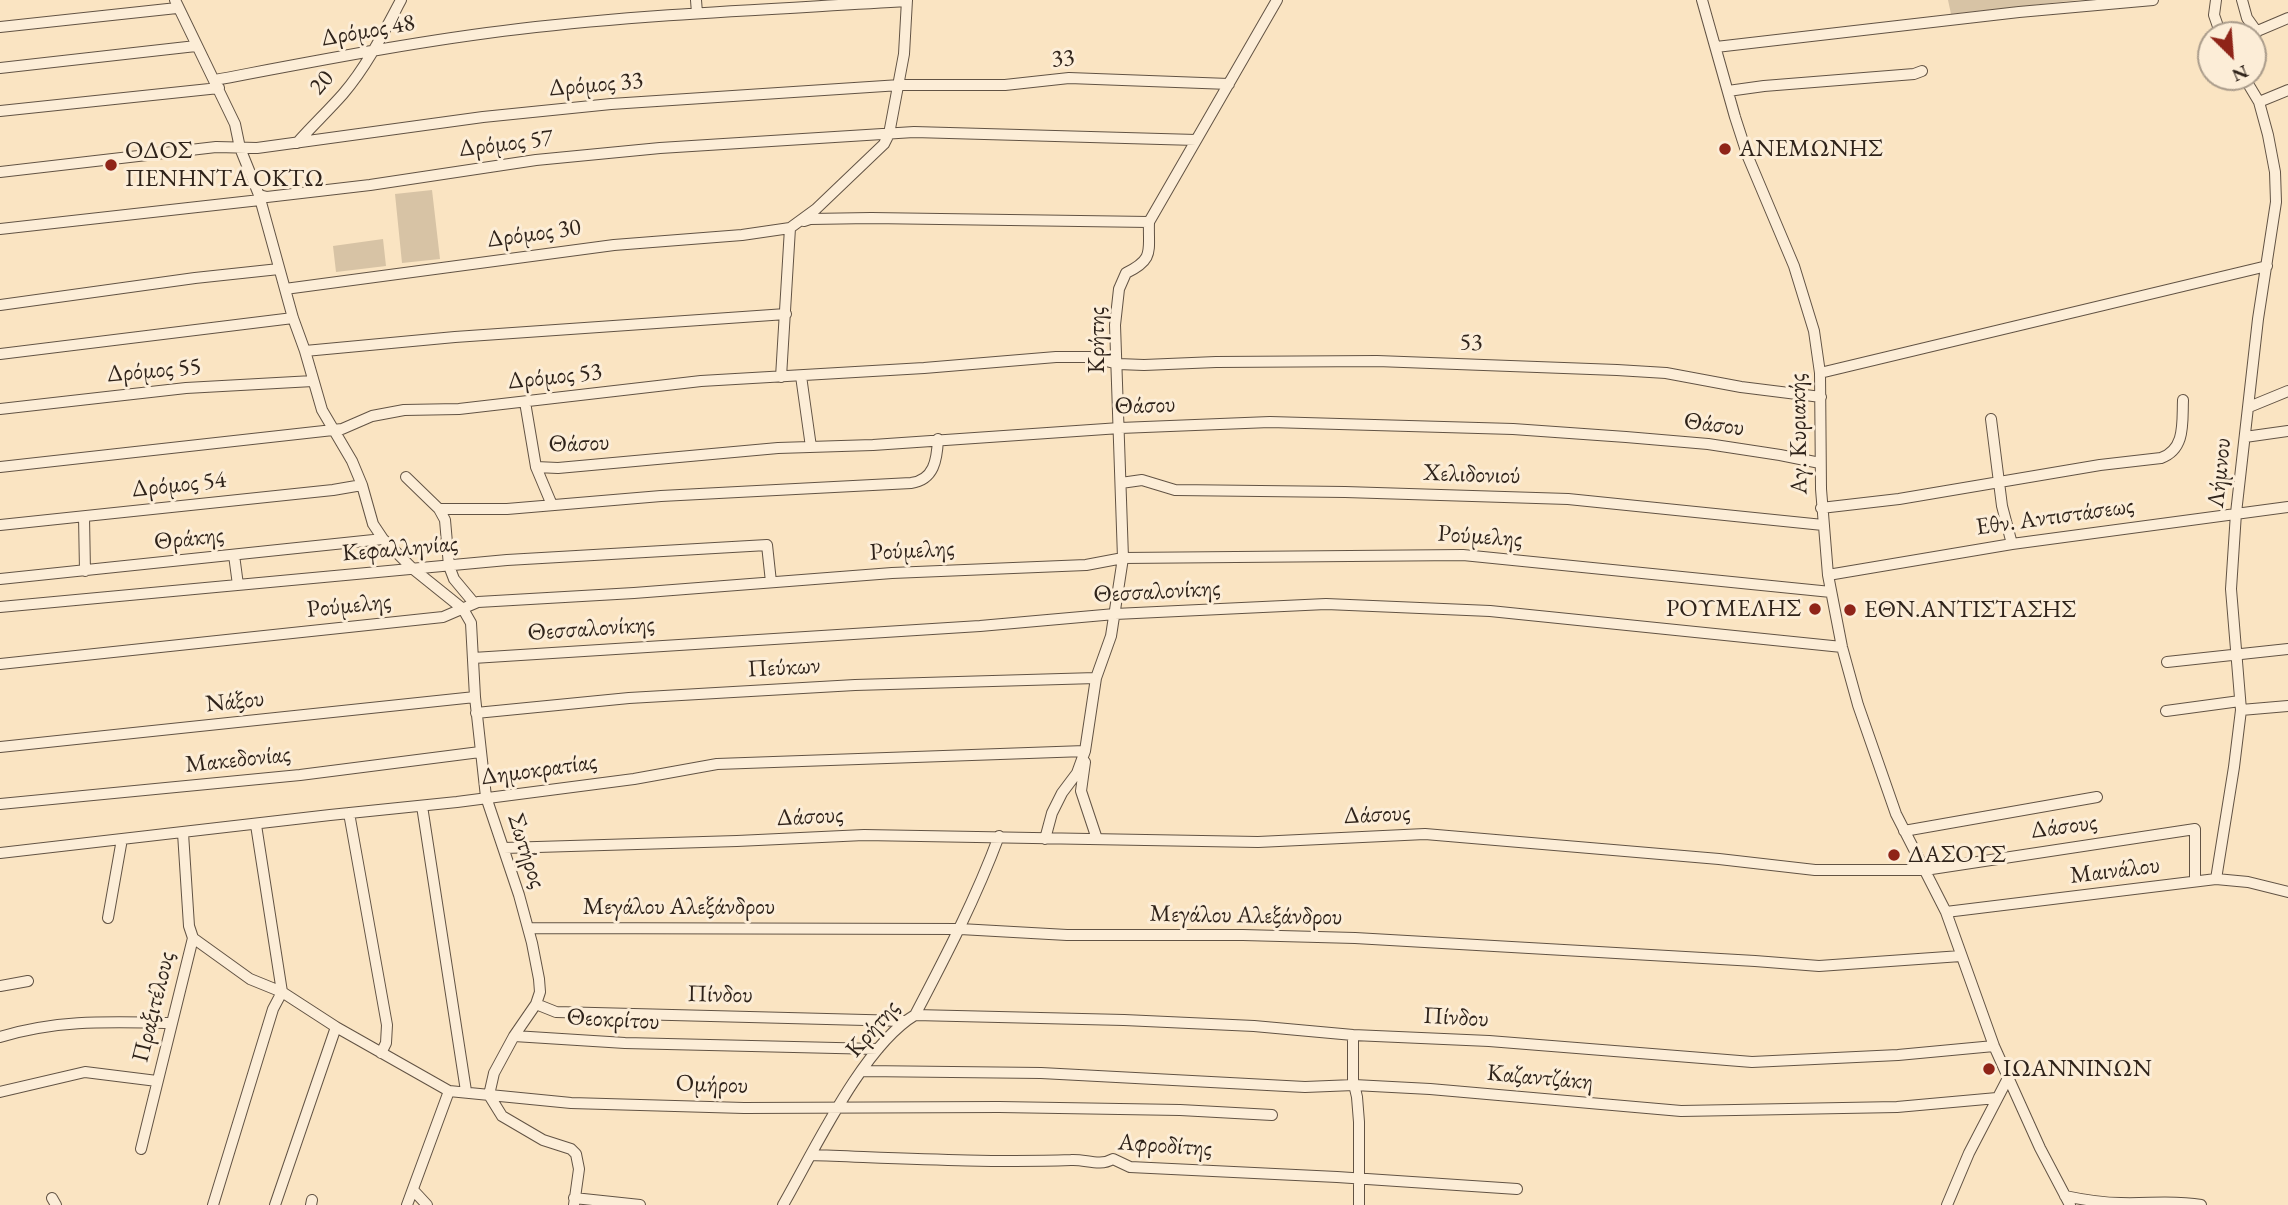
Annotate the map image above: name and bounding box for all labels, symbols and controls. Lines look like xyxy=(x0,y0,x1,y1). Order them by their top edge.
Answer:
street label: Δρόμος 48 xyxy=(319,9,417,53)
north arrow xyxy=(2197,21,2267,91)
street label: 33 xyxy=(1051,44,1075,74)
text: N xyxy=(2228,59,2252,88)
street label: 20 xyxy=(304,65,340,101)
street label: Δρόμος 33 xyxy=(548,67,644,103)
street label: Δρόμος 57 xyxy=(457,124,555,164)
place label: ΑΝΕΜΩΝΗΣ xyxy=(1739,135,1883,163)
place label: ΟΔΟΣ ΠΕΝΗΝΤΑ ΟΚΤΩ xyxy=(125,137,324,193)
marker: ΑΝΕΜΩΝΗΣ xyxy=(1717,141,1733,157)
marker: ΟΔΟΣ ΠΕΝΗΝΤΑ ΟΚΤΩ xyxy=(103,157,119,173)
street label: Δρόμος 30 xyxy=(485,213,583,255)
street label: Κρήτης xyxy=(1083,307,1111,373)
street label: 53 xyxy=(1459,328,1483,358)
street label: Δρόμος 55 xyxy=(106,353,202,389)
street label: Δρόμος 53 xyxy=(506,358,604,396)
street label: Αγ. Κυριακής xyxy=(1784,373,1814,495)
street label: Θάσου xyxy=(1114,391,1176,421)
street label: Θάσου xyxy=(1682,407,1746,443)
street label: Θάσου xyxy=(548,429,610,459)
street label: Λήμνου xyxy=(2202,437,2238,509)
street label: Χελιδονιού xyxy=(1423,459,1521,491)
street label: Δρόμος 54 xyxy=(130,466,228,504)
street label: Εθν. Αντιστάσεως xyxy=(1974,492,2136,542)
street label: Ρούμελης xyxy=(1437,520,1523,554)
street label: Θράκης xyxy=(153,521,225,557)
street label: Κεφαλληνίας xyxy=(341,530,459,568)
street label: Ρούμελης xyxy=(869,534,955,568)
street label: Θεσσαλονίκης xyxy=(1093,574,1221,610)
street label: Ρούμελης xyxy=(305,587,393,625)
place label: ΡΟΥΜΕΛΗΣ xyxy=(1666,595,1801,623)
place label: ΕΘΝ.ΑΝΤΙΣΤΑΣΗΣ xyxy=(1864,596,2076,624)
marker: ΡΟΥΜΕΛΗΣ xyxy=(1807,601,1823,617)
marker: ΕΘΝ.ΑΝΤΙΣΤΑΣΗΣ xyxy=(1842,602,1858,618)
street label: Θεσσαλονίκης xyxy=(527,610,655,648)
street label: Πεύκων xyxy=(747,652,821,684)
street label: Νάξου xyxy=(204,685,266,719)
street label: Μακεδονίας xyxy=(184,740,292,780)
street label: Δημοκρατίας xyxy=(479,748,599,792)
street label: Δάσους xyxy=(1343,799,1411,831)
street label: Δάσους xyxy=(776,801,844,833)
street label: Δάσους xyxy=(2029,808,2099,846)
street label: Σωτήρος xyxy=(500,810,552,892)
place label: ΔΑΣΟΥΣ xyxy=(1908,841,2006,869)
marker: ΔΑΣΟΥΣ xyxy=(1886,847,1902,863)
street label: Μαινάλου xyxy=(2069,851,2161,891)
street label: Μεγάλου Αλεξάνδρου xyxy=(583,893,775,921)
street label: Μεγάλου Αλεξάνδρου xyxy=(1149,900,1343,932)
street label: Πραξιτέλους xyxy=(126,949,182,1065)
street label: Πίνδου xyxy=(687,980,753,1010)
street label: Κρήτης xyxy=(840,994,906,1064)
street label: Πίνδου xyxy=(1423,1002,1489,1034)
street label: Θεοκρίτου xyxy=(566,1003,660,1037)
place label: ΙΩΑΝΝΙΝΩΝ xyxy=(2003,1055,2152,1083)
street label: Καζαντζάκη xyxy=(1486,1059,1594,1097)
marker: ΙΩΑΝΝΙΝΩΝ xyxy=(1981,1061,1997,1077)
street label: Ομήρου xyxy=(675,1069,749,1101)
street label: Αφροδίτης xyxy=(1117,1128,1213,1164)

